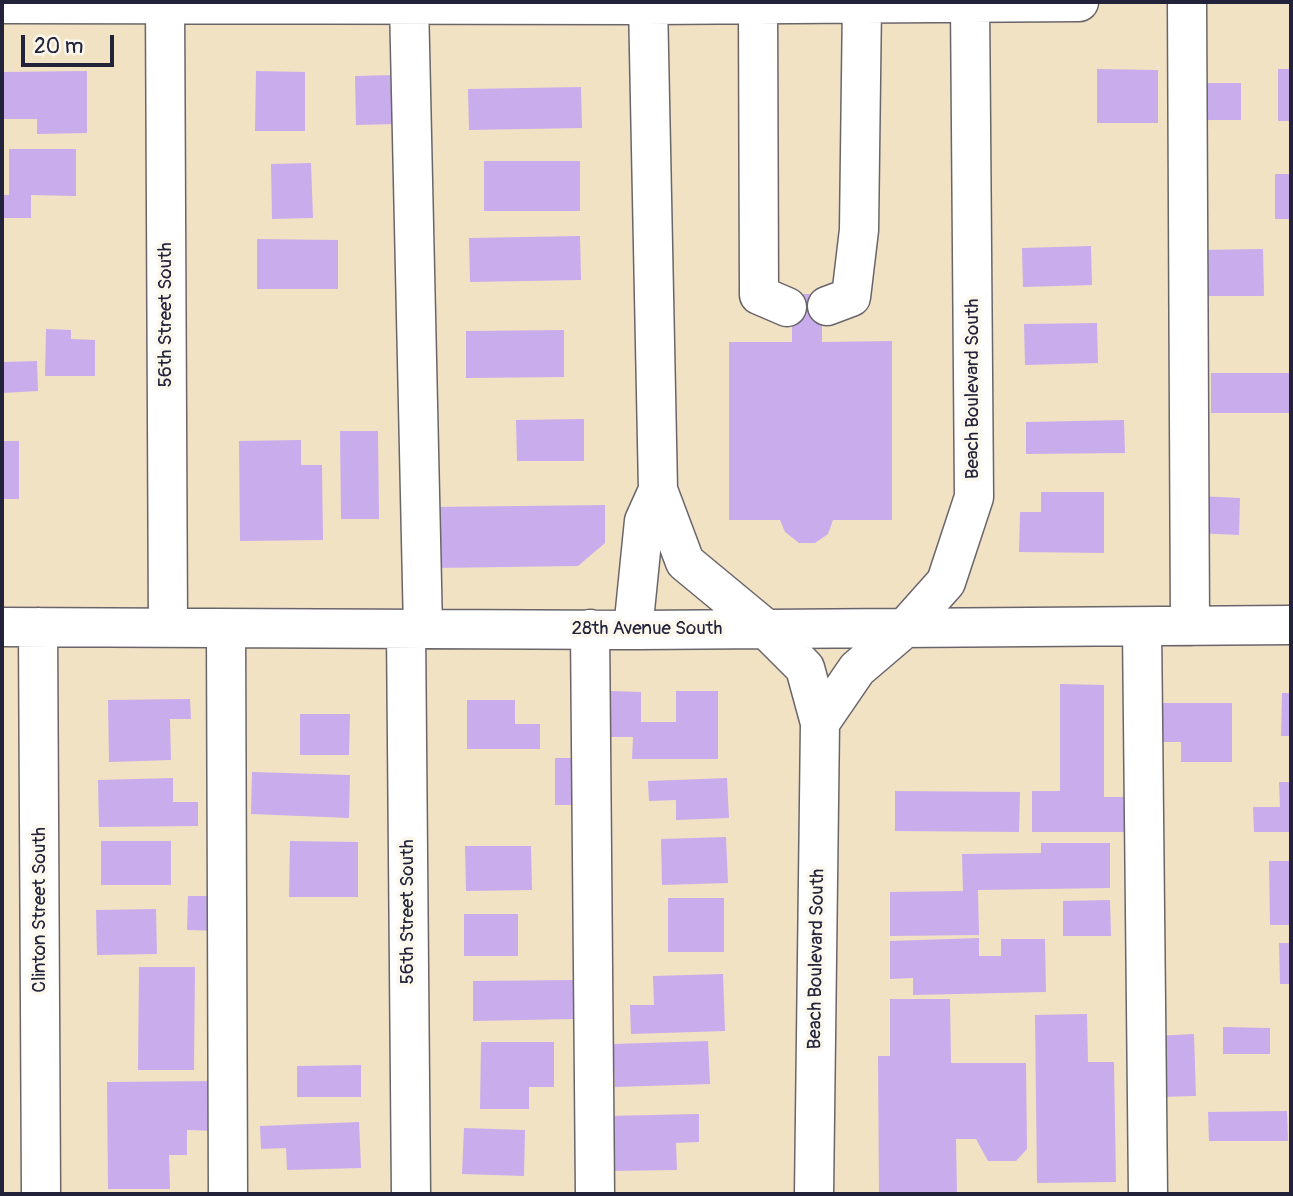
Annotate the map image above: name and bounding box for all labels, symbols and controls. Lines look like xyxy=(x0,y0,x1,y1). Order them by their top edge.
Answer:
scale bar xyxy=(24,21,117,65)
text: 20 m xyxy=(34,33,83,60)
street label: 56th Street South xyxy=(155,242,177,388)
street label: Beach Boulevard South xyxy=(962,299,984,479)
street label: 28th Avenue South xyxy=(572,618,722,640)
street label: Clinton Street South xyxy=(29,827,51,993)
street label: 56th Street South xyxy=(397,839,419,985)
street label: Beach Boulevard South xyxy=(804,868,830,1050)

